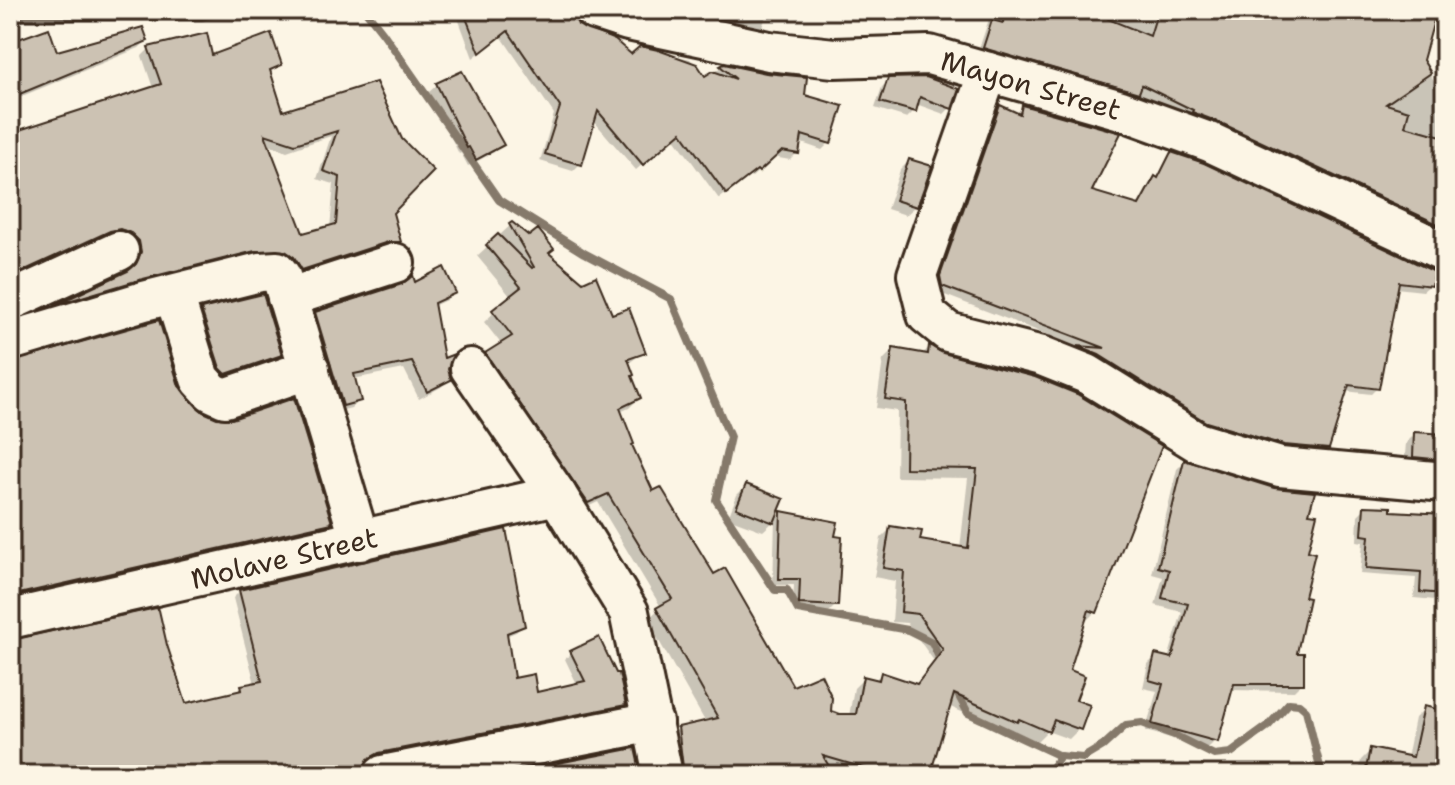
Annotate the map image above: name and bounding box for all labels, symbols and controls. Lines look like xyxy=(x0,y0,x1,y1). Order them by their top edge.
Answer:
street label: Mayon Street xyxy=(937,41,1125,129)
street label: Molave Street xyxy=(187,518,381,598)

